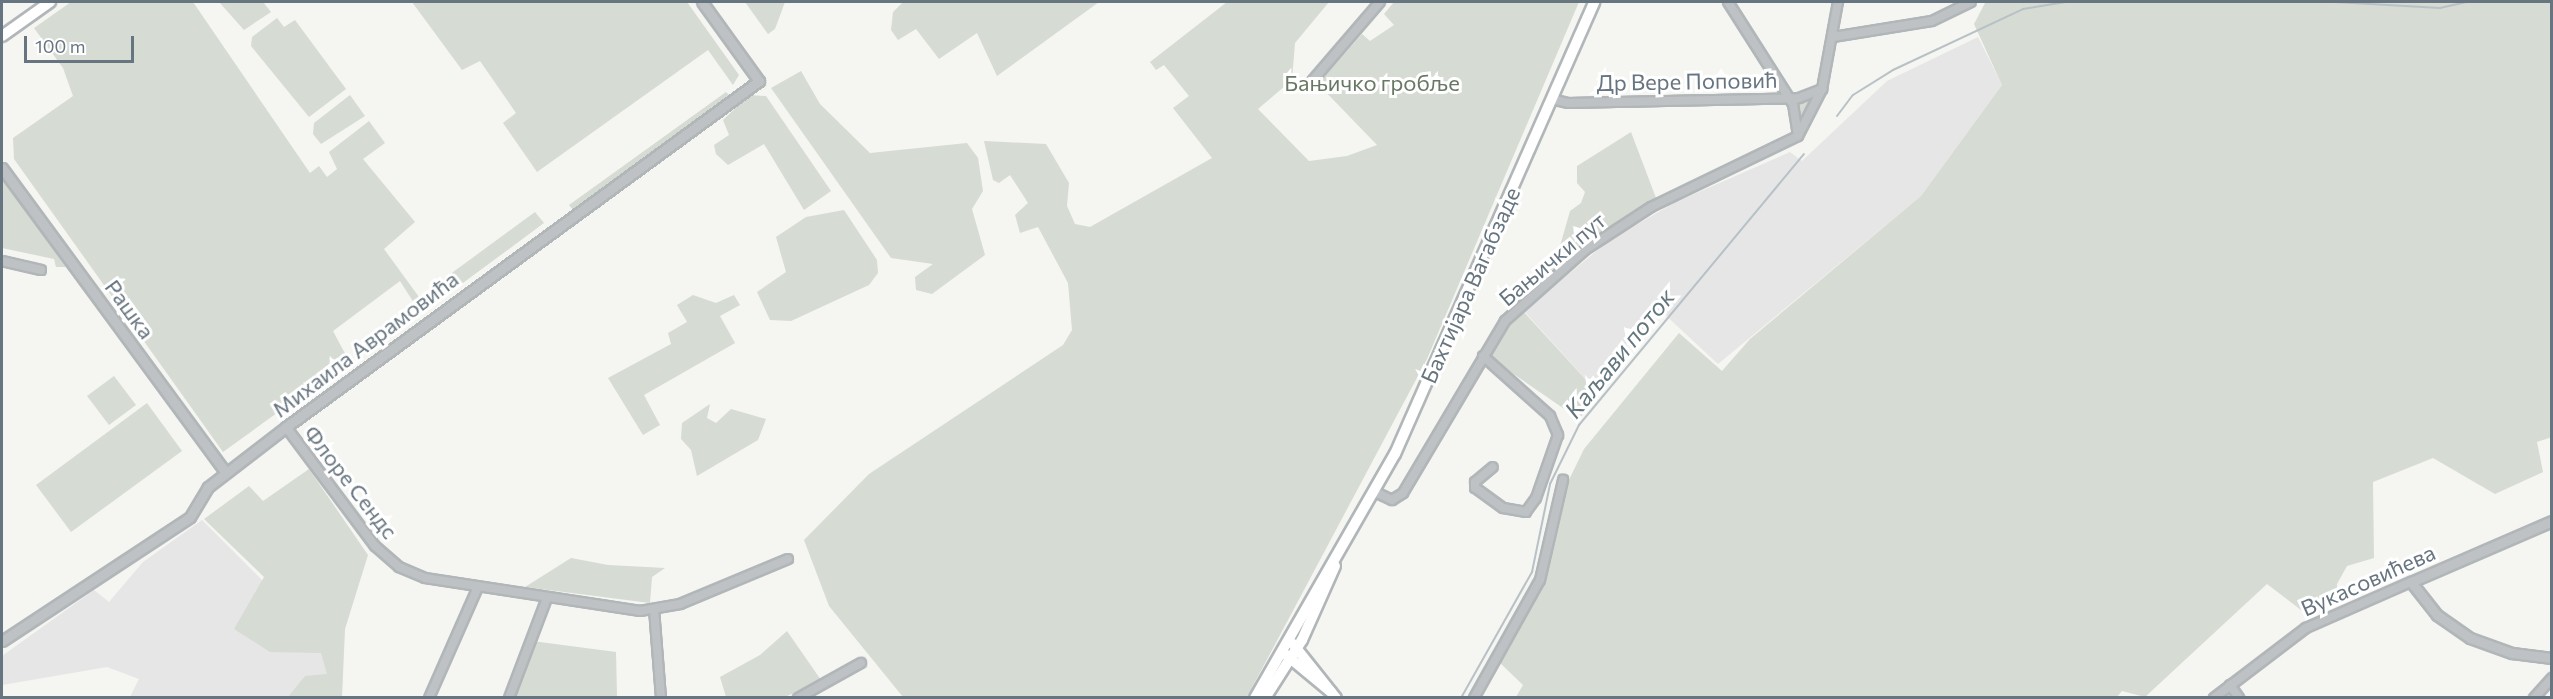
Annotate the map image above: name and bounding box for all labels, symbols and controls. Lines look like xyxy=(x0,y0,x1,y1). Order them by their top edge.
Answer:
scale bar xyxy=(27,24,136,62)
text: 100 m xyxy=(35,35,85,57)
street label: Др Вере Поповић xyxy=(1596,66,1778,96)
park label: Бањичко гробље xyxy=(1284,70,1460,96)
street label: Бахтијара Вагабзаде xyxy=(1415,183,1525,387)
street label: Бањички пут xyxy=(1493,207,1611,311)
street label: Михаила Аврамовића xyxy=(267,265,463,423)
street label: Рашка xyxy=(100,274,160,344)
water label: Каљави поток xyxy=(1558,282,1680,424)
street label: Флоре Сендс xyxy=(299,420,403,544)
street label: Вукасовићева xyxy=(2297,539,2439,621)

